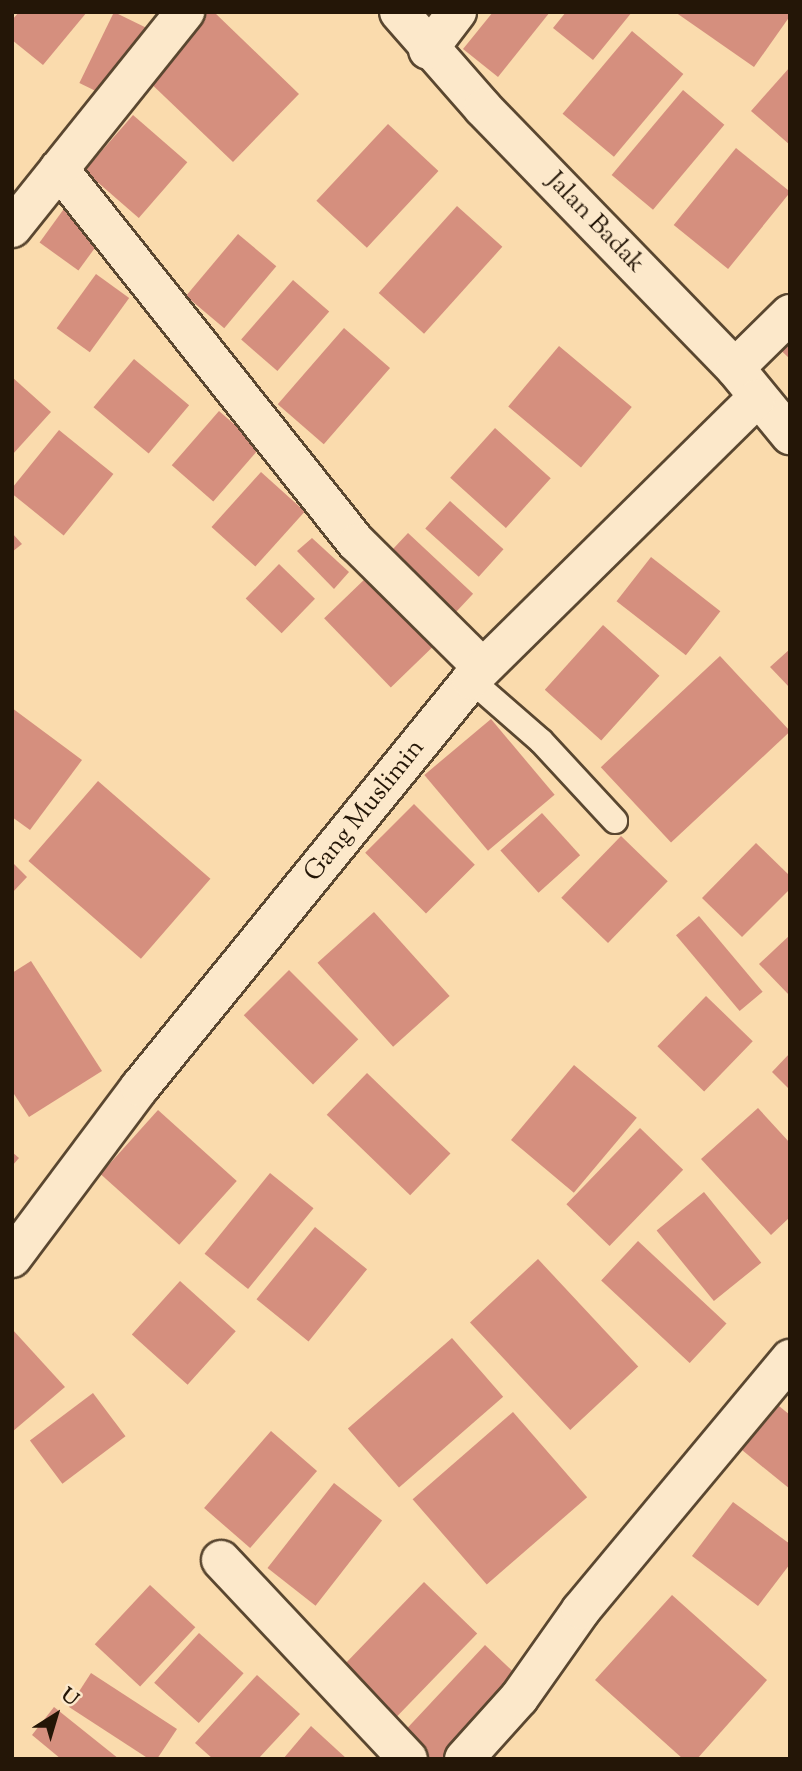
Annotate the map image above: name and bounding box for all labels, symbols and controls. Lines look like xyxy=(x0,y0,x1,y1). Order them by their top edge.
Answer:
street label: Jalan Badak xyxy=(539,166,651,280)
street label: Gang Muslimin xyxy=(298,734,432,888)
north arrow xyxy=(21,1680,91,1750)
text: U xyxy=(55,1682,83,1713)

